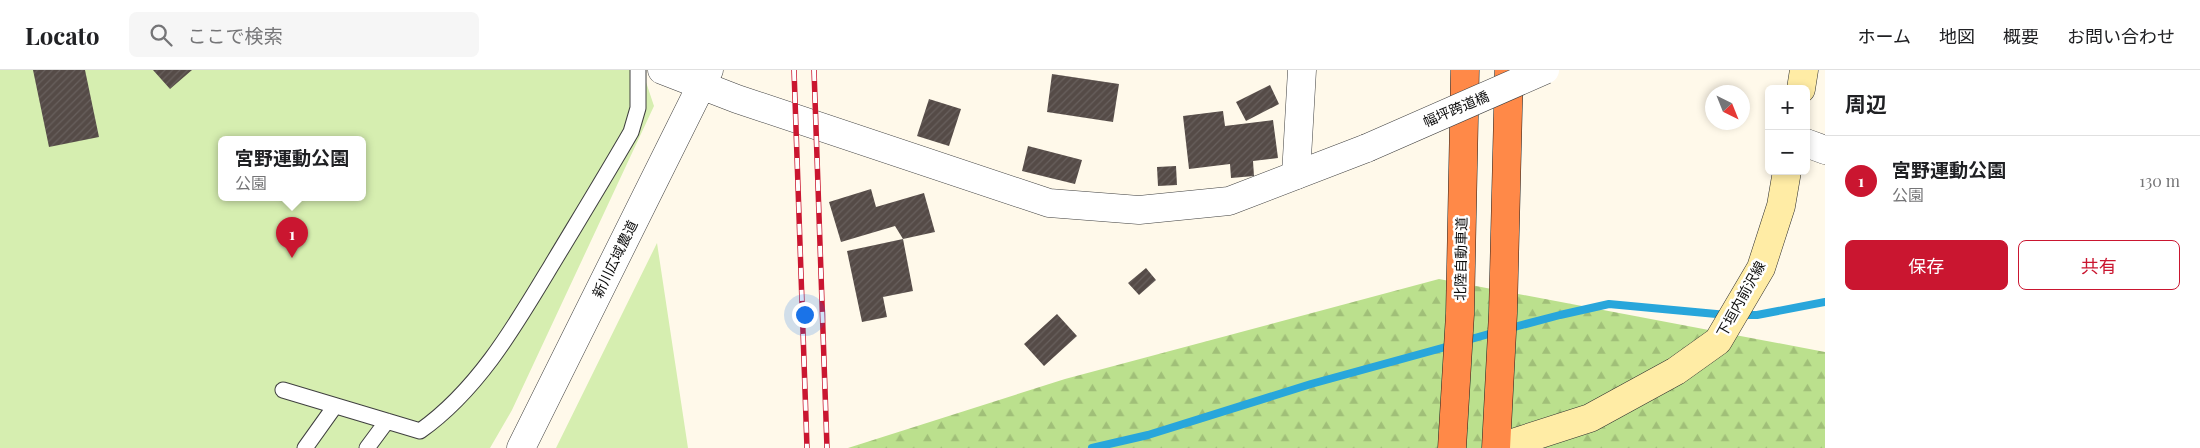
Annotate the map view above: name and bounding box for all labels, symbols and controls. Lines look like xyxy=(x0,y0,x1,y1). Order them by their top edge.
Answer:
search box xyxy=(129,12,479,57)
text: Locato xyxy=(25,19,99,51)
icon: search xyxy=(147,21,175,49)
text: ここで検索 xyxy=(187,22,283,48)
text: ホーム xyxy=(1858,24,1911,48)
text: 地図 xyxy=(1939,24,1975,48)
text: 概要 xyxy=(2003,24,2039,48)
text: お問い合わせ xyxy=(2067,24,2175,48)
north arrow xyxy=(1705,85,1750,130)
map controls xyxy=(1765,85,1810,175)
button: + xyxy=(1765,85,1810,130)
street label: 幅坪跨道橋 xyxy=(1420,86,1492,131)
text: 周辺 xyxy=(1845,89,1887,117)
button: − xyxy=(1765,130,1810,175)
popup xyxy=(218,136,366,201)
text: 宮野運動公園 xyxy=(235,144,349,170)
text: 宮野運動公園 xyxy=(1892,156,2006,182)
text: 1 xyxy=(1858,170,1864,191)
text: 130 m xyxy=(2139,170,2180,191)
text: 公園 xyxy=(235,172,267,193)
text: 公園 xyxy=(1892,184,1924,205)
pin: 1 xyxy=(276,217,308,258)
street label: 新川広域農道 xyxy=(588,217,642,301)
street label: 北陸自動車道 xyxy=(1450,217,1471,301)
button: 保存 xyxy=(1845,240,2008,290)
button: 共有 xyxy=(2018,240,2180,290)
street label: 下垣内前沢線 xyxy=(1712,257,1769,340)
your location xyxy=(792,302,818,328)

